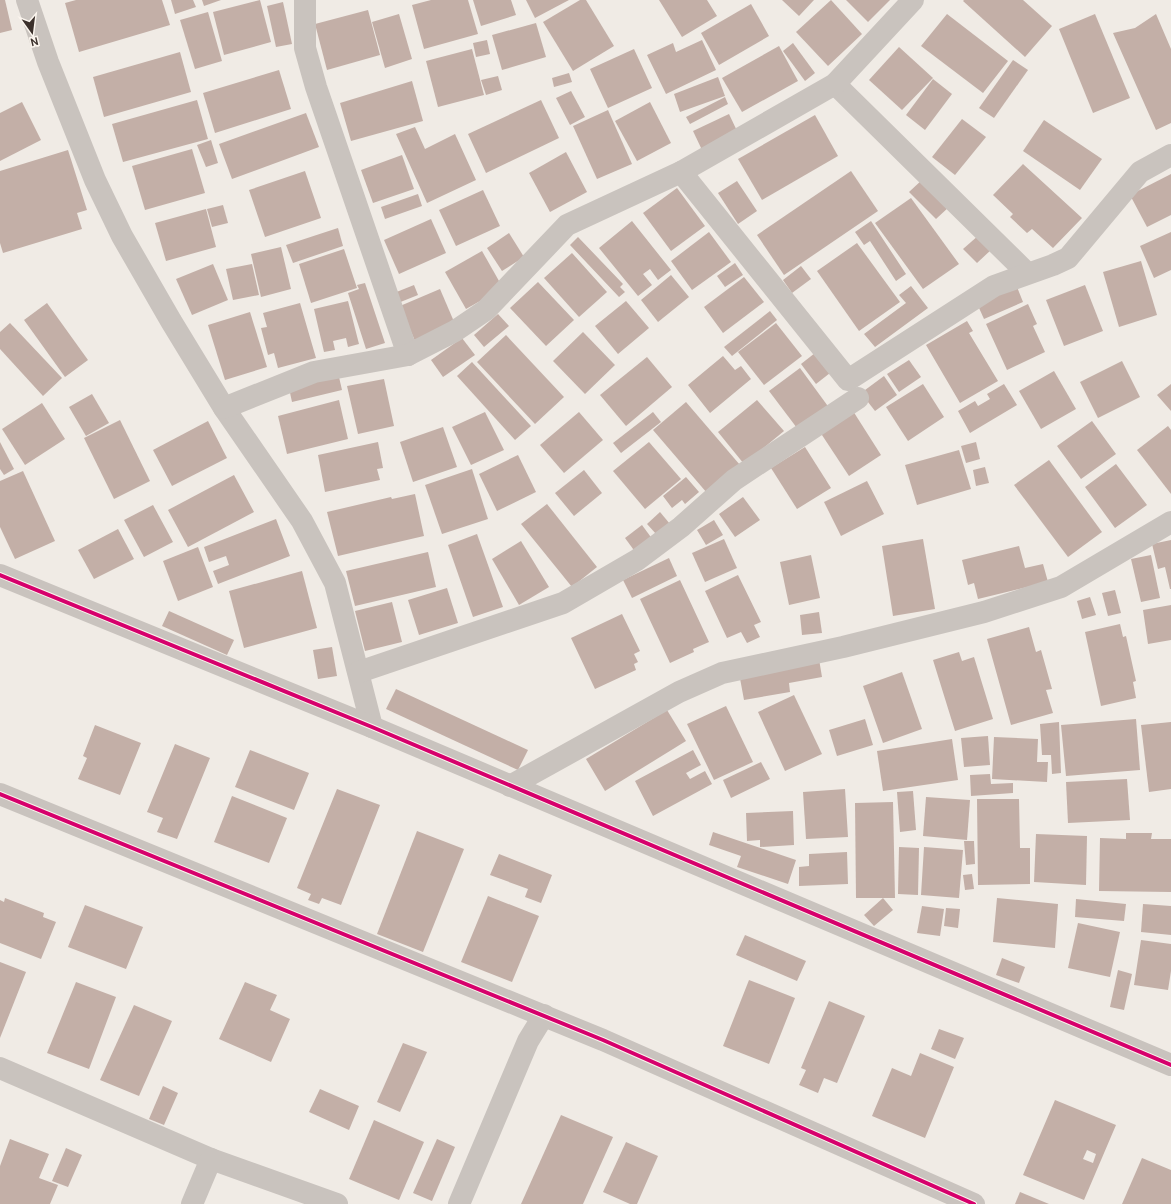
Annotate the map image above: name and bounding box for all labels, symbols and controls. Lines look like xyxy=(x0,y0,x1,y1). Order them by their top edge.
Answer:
north arrow xyxy=(12,12,52,52)
text: N xyxy=(29,34,40,49)

